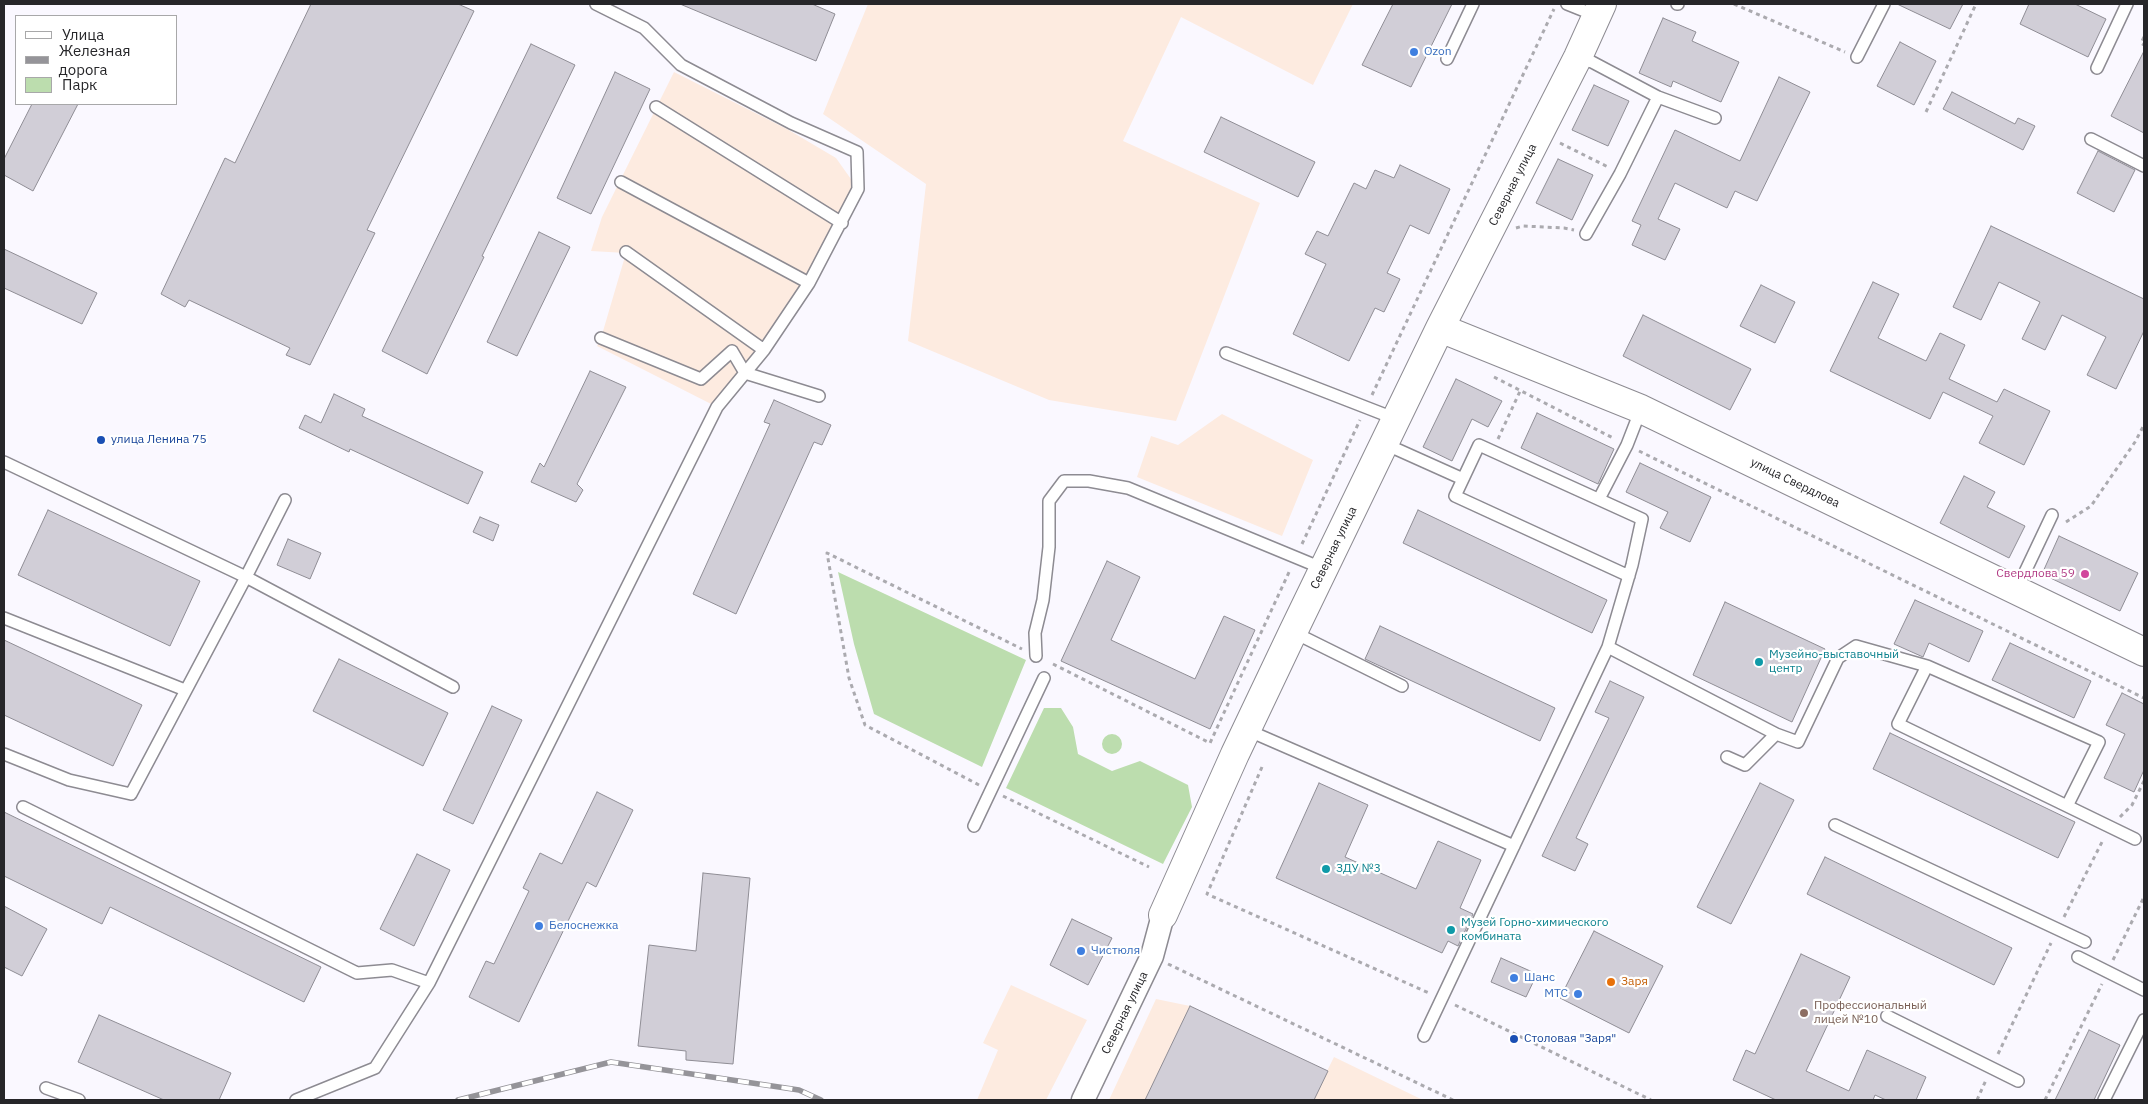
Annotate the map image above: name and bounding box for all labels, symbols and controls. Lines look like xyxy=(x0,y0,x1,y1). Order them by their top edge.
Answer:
legend xyxy=(15,15,178,105)
text: Улица xyxy=(62,25,104,44)
text: Железная дорога xyxy=(59,41,130,79)
place label: Ozon xyxy=(1424,45,1451,59)
marker: Ozon xyxy=(1408,46,1420,58)
text: Парк xyxy=(62,75,97,94)
street label: Северная улица xyxy=(1486,142,1540,228)
place label: улица Ленина 75 xyxy=(111,433,207,447)
marker: улица Ленина 75 xyxy=(95,434,107,446)
street label: улица Свердлова xyxy=(1748,455,1842,511)
street label: Северная улица xyxy=(1308,504,1360,592)
place label: Свердлова 59 xyxy=(1996,567,2075,581)
marker: Свердлова 59 xyxy=(2079,568,2091,580)
place label: Музейно-выставочный центр xyxy=(1769,648,1899,676)
marker: Музейно-выставочный центр xyxy=(1753,656,1765,668)
place label: ЗДУ №3 xyxy=(1336,862,1381,876)
marker: ЗДУ №3 xyxy=(1320,863,1332,875)
place label: Музей Горно-химического комбината xyxy=(1461,916,1608,944)
place label: Белоснежка xyxy=(549,919,618,933)
marker: Белоснежка xyxy=(533,920,545,932)
marker: Музей Горно-химического комбината xyxy=(1445,924,1457,936)
place label: Чистюля xyxy=(1091,944,1140,958)
marker: Чистюля xyxy=(1075,945,1087,957)
street label: Северная улица xyxy=(1099,969,1151,1057)
place label: Шанс xyxy=(1524,971,1555,985)
marker: Шанс xyxy=(1508,972,1520,984)
place label: Заря xyxy=(1621,975,1648,989)
marker: Заря xyxy=(1605,976,1617,988)
place label: МТС xyxy=(1544,987,1568,1001)
marker: МТС xyxy=(1572,988,1584,1000)
place label: Профессиональный лицей №10 xyxy=(1814,999,1927,1027)
marker: Профессиональный лицей №10 xyxy=(1798,1007,1810,1019)
place label: Столовая "Заря" xyxy=(1524,1032,1616,1046)
marker: Столовая "Заря" xyxy=(1508,1033,1520,1045)

